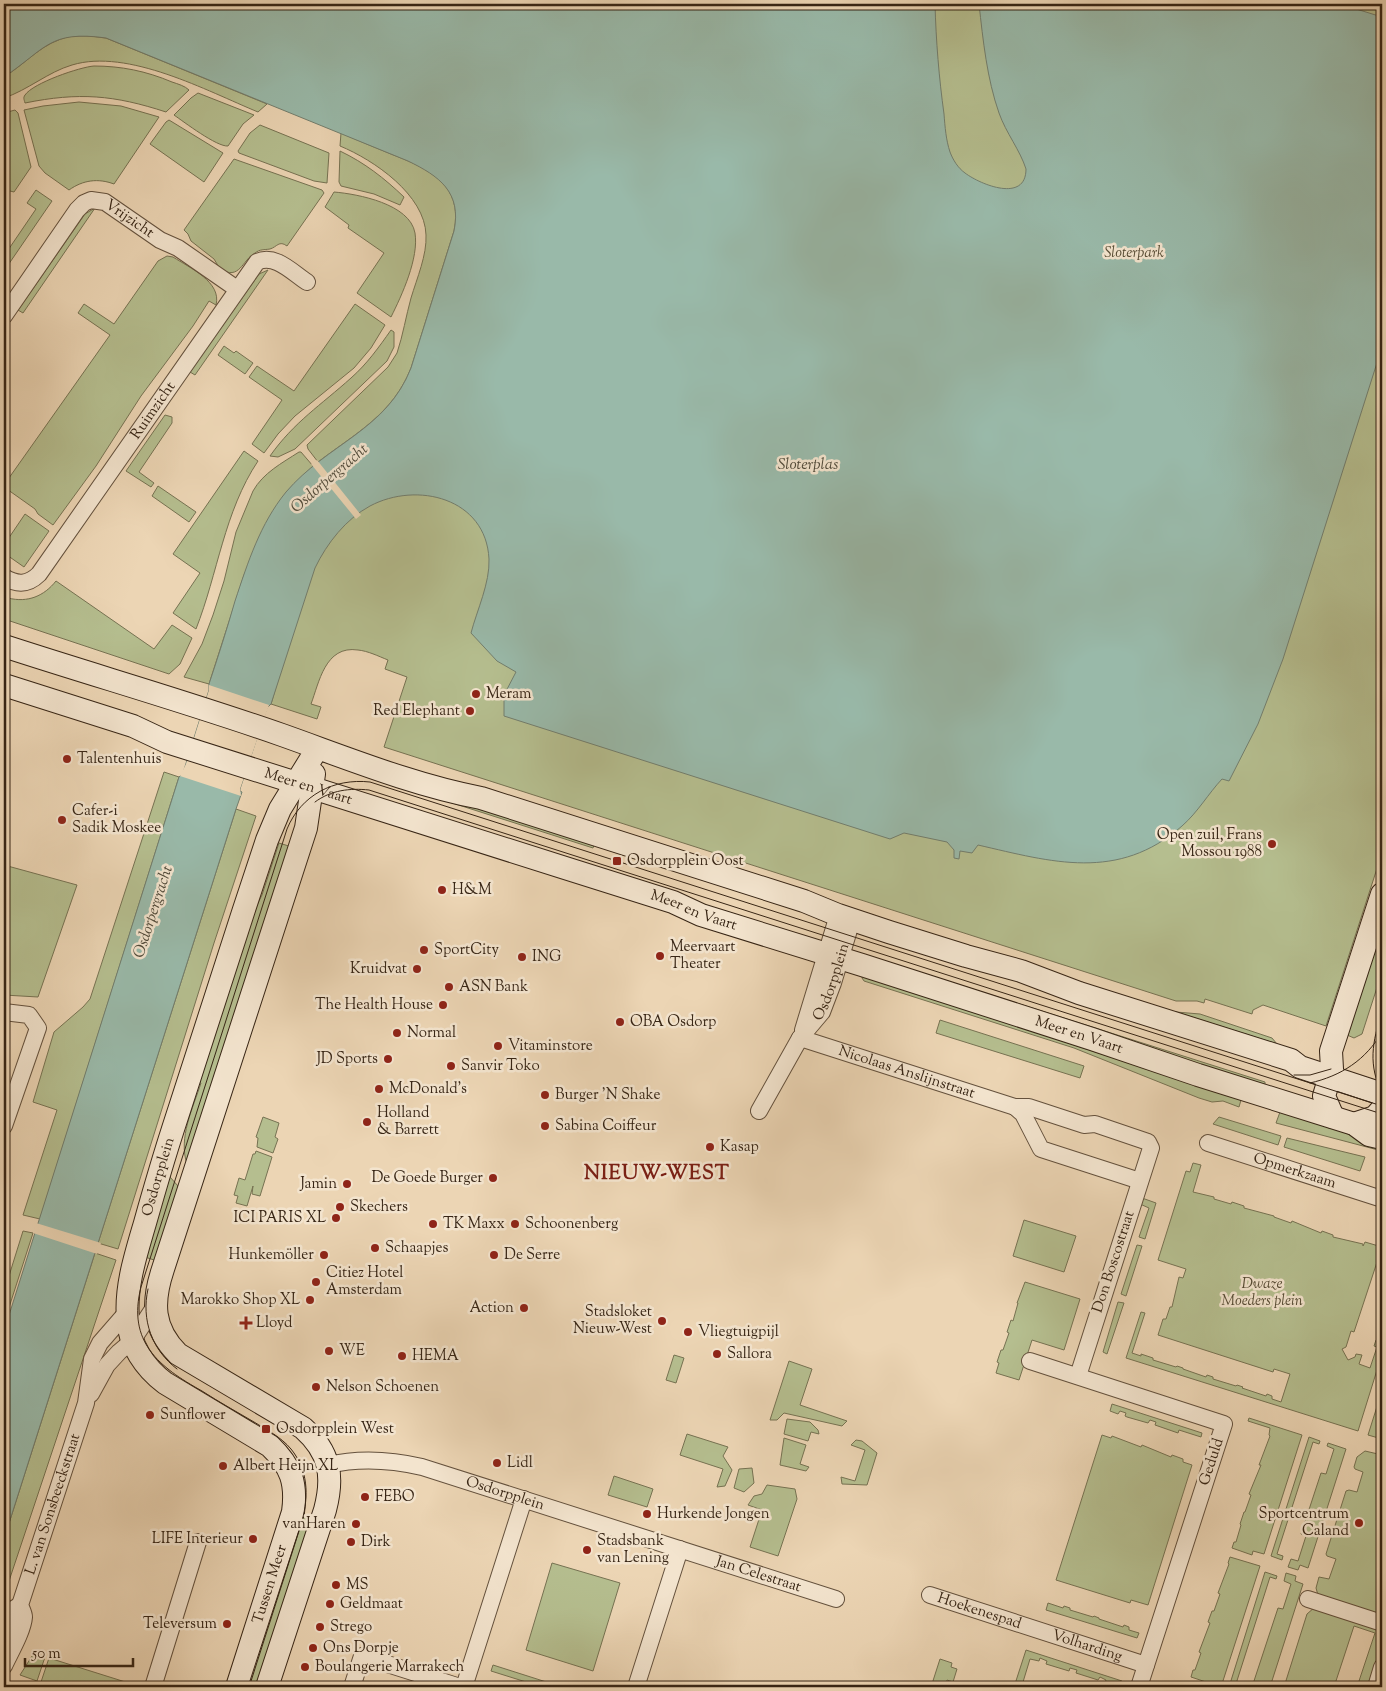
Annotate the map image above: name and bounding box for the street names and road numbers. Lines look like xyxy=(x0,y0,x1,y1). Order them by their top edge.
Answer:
street label: Vrijzicht xyxy=(101,194,158,243)
street label: Ruimzicht xyxy=(126,377,181,444)
street label: Meer en Vaart xyxy=(262,763,355,810)
street label: Meer en Vaart xyxy=(648,885,740,936)
street label: Osdorpplein xyxy=(808,941,855,1026)
street label: Meer en Vaart xyxy=(1032,1011,1126,1059)
street label: Nicolaas Anslijnstraat xyxy=(836,1041,978,1104)
street label: Osdorpplein xyxy=(137,1135,180,1219)
street label: Opmerkzaam xyxy=(1250,1148,1339,1194)
street label: Don Boscostraat xyxy=(1088,1208,1140,1316)
street label: L. van Sonsbeeckstraat xyxy=(20,1431,86,1577)
street label: Geduld xyxy=(1194,1435,1230,1488)
street label: Osdorpplein xyxy=(463,1471,547,1516)
street label: Tussen Meer xyxy=(247,1542,293,1626)
street label: Jan Celestraat xyxy=(712,1551,804,1598)
street label: Hoekenespad xyxy=(935,1588,1025,1635)
street label: Volharding xyxy=(1049,1625,1125,1667)

